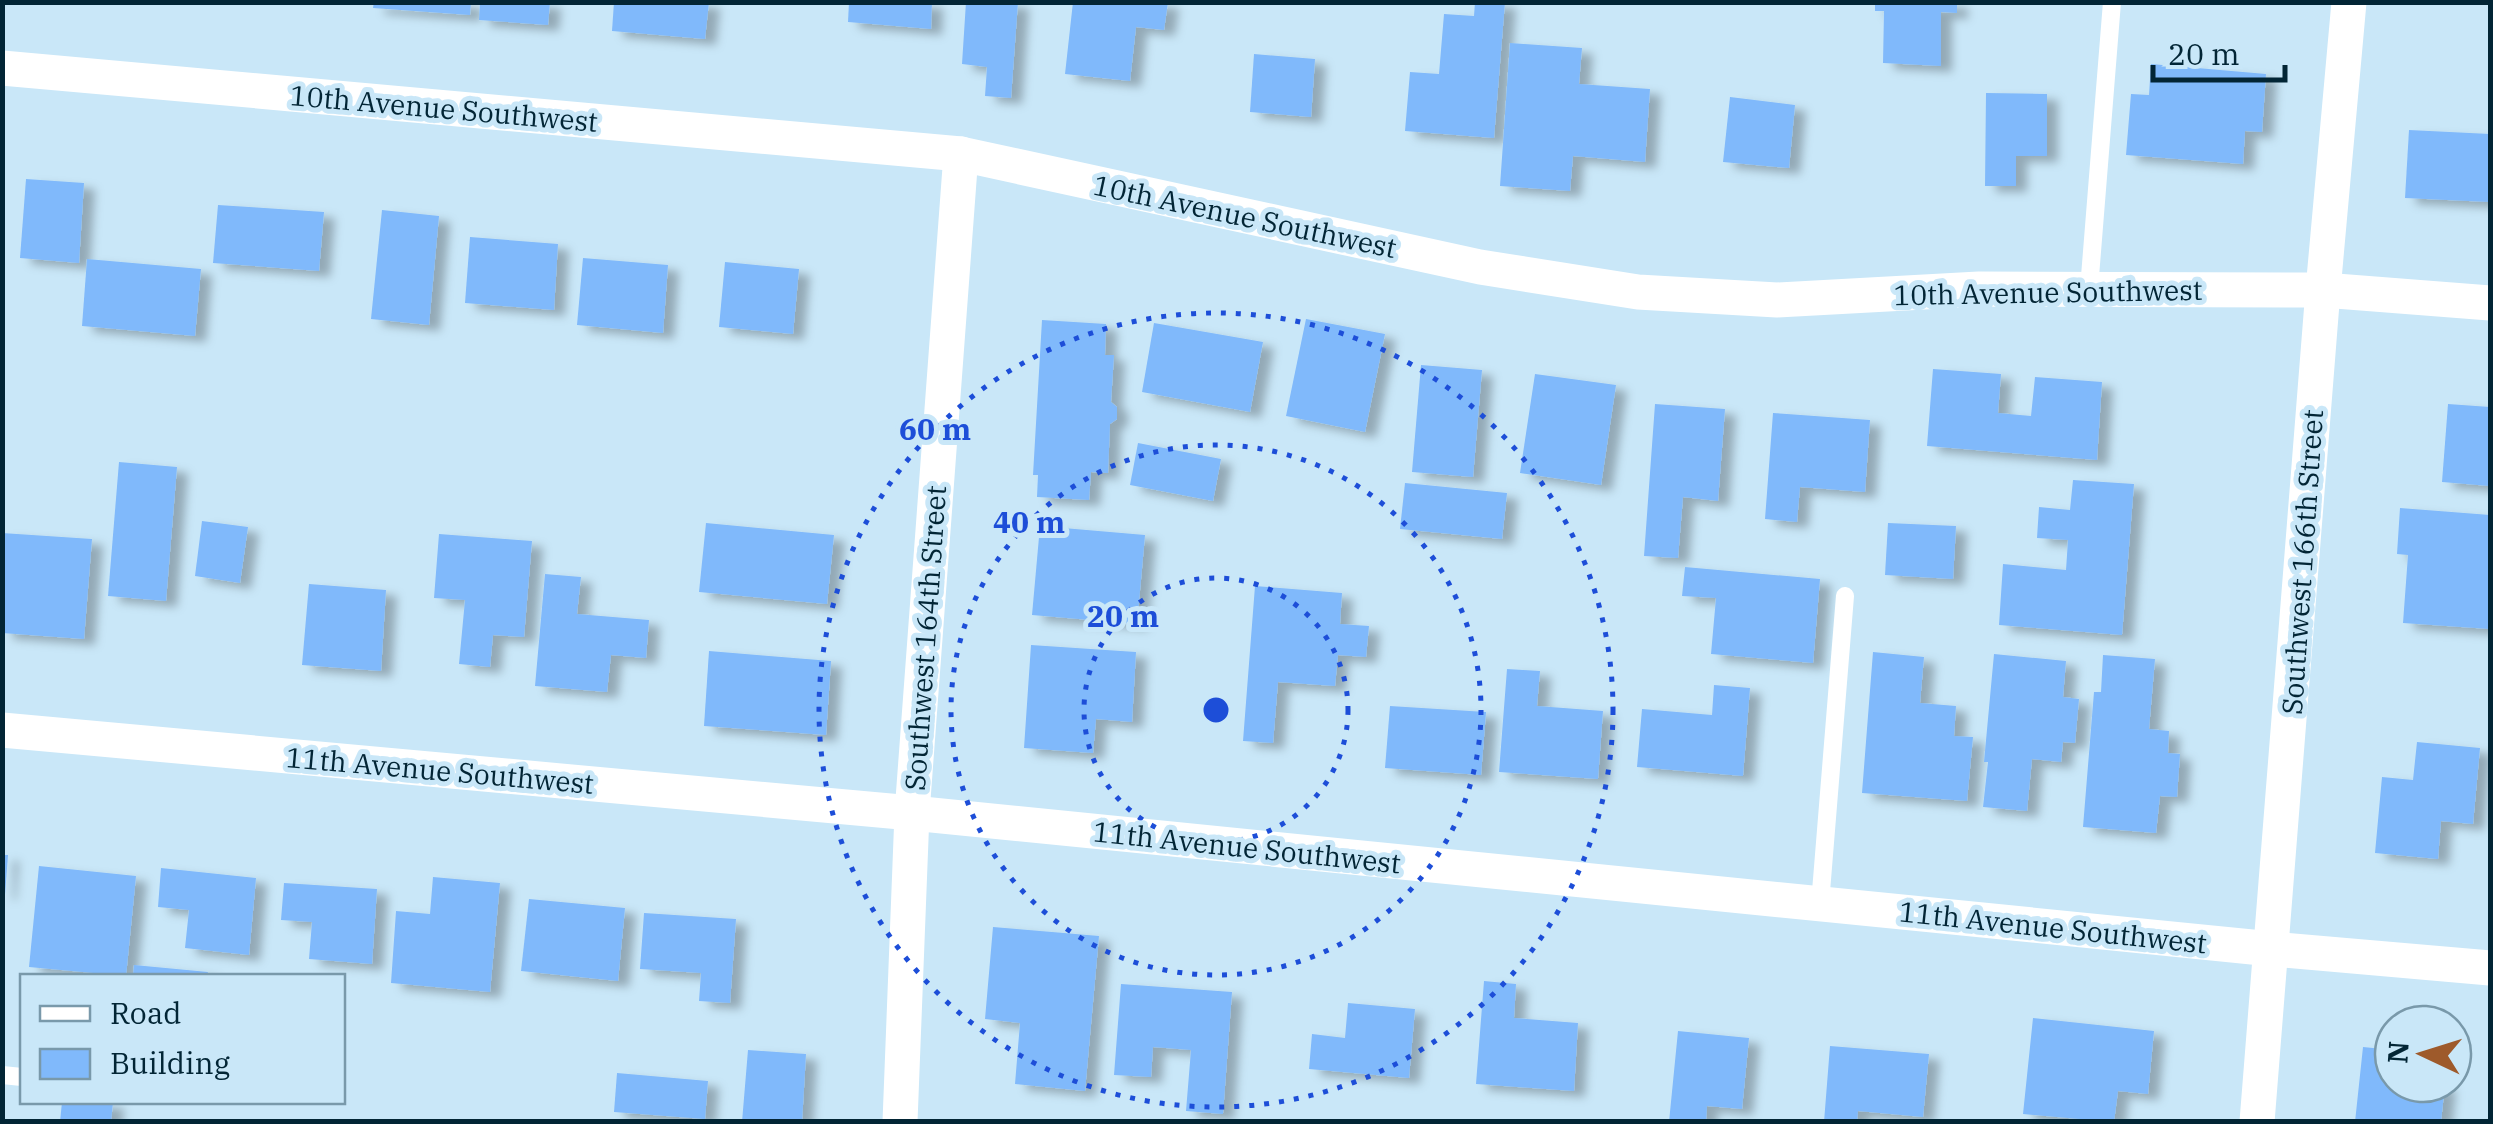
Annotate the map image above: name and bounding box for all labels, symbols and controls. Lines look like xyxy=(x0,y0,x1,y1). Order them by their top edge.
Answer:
scale bar xyxy=(2153,20,2286,82)
text: 20 m xyxy=(2168,34,2240,73)
street label: 10th Avenue Southwest xyxy=(288,76,600,140)
street label: 10th Avenue Southwest xyxy=(1090,166,1400,266)
street label: 10th Avenue Southwest xyxy=(1893,271,2203,313)
street label: Southwest 166th Street xyxy=(2273,408,2331,716)
text: 60 m xyxy=(899,409,971,448)
street label: Southwest 164th Street xyxy=(896,484,954,792)
text: 40 m xyxy=(993,502,1065,541)
text: 20 m xyxy=(1087,596,1159,635)
centre of rings xyxy=(1198,692,1234,728)
street label: 11th Avenue Southwest xyxy=(284,738,596,802)
street label: 11th Avenue Southwest xyxy=(1091,812,1403,882)
street label: 11th Avenue Southwest xyxy=(1897,892,2209,962)
legend xyxy=(20,974,345,1104)
text: Road xyxy=(110,993,182,1032)
north arrow xyxy=(2373,1004,2473,1104)
text: N xyxy=(2378,1040,2417,1065)
text: Building xyxy=(110,1043,230,1082)

